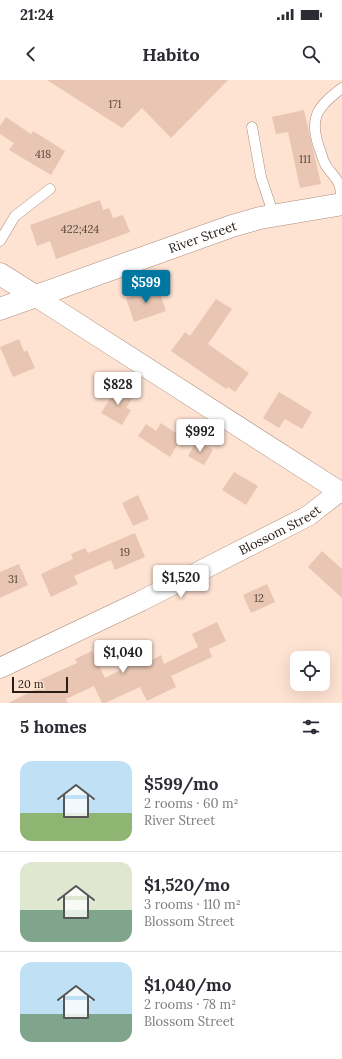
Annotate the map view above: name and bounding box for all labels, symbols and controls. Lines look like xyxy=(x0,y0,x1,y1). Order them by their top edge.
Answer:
text: 21:24 xyxy=(20,5,54,24)
icon: back xyxy=(20,43,42,65)
text: Habito xyxy=(142,43,200,66)
icon: search xyxy=(300,43,322,65)
house number: 171 xyxy=(108,97,122,111)
house number: 418 xyxy=(35,147,51,161)
house number: 111 xyxy=(299,152,311,166)
street label: River Street xyxy=(166,217,238,257)
house number: 422;424 xyxy=(61,222,99,236)
pin: $599 xyxy=(122,270,170,304)
text: $599 xyxy=(131,274,161,291)
pin: $828 xyxy=(94,372,142,406)
text: $828 xyxy=(103,376,133,393)
pin: $992 xyxy=(176,419,224,453)
text: $992 xyxy=(185,423,215,440)
street label: Blossom Street xyxy=(236,501,324,558)
house number: 19 xyxy=(120,545,130,559)
pin: $1,520 xyxy=(148,565,214,599)
text: $1,520 xyxy=(162,569,200,586)
house number: 31 xyxy=(8,572,18,586)
house number: 12 xyxy=(254,591,264,605)
pin: $1,040 xyxy=(90,640,156,674)
text: $1,040 xyxy=(103,644,143,661)
map controls xyxy=(290,651,330,691)
button: locate xyxy=(290,651,330,691)
scale bar xyxy=(12,675,68,694)
text: 20 m xyxy=(18,677,43,691)
text: 5 homes xyxy=(20,716,87,738)
icon: filters xyxy=(300,716,322,738)
text: $599/mo xyxy=(144,773,218,795)
icon: home xyxy=(52,777,100,825)
text: 2 rooms · 60 m² xyxy=(144,795,239,812)
text: River Street xyxy=(144,812,215,829)
text: $1,520/mo xyxy=(144,874,230,896)
icon: home xyxy=(52,878,100,926)
text: 3 rooms · 110 m² xyxy=(144,896,241,913)
text: Blossom Street xyxy=(144,913,235,930)
text: $1,040/mo xyxy=(144,974,231,996)
icon: home xyxy=(52,978,100,1026)
text: 2 rooms · 78 m² xyxy=(144,996,236,1013)
text: Blossom Street xyxy=(144,1013,235,1030)

